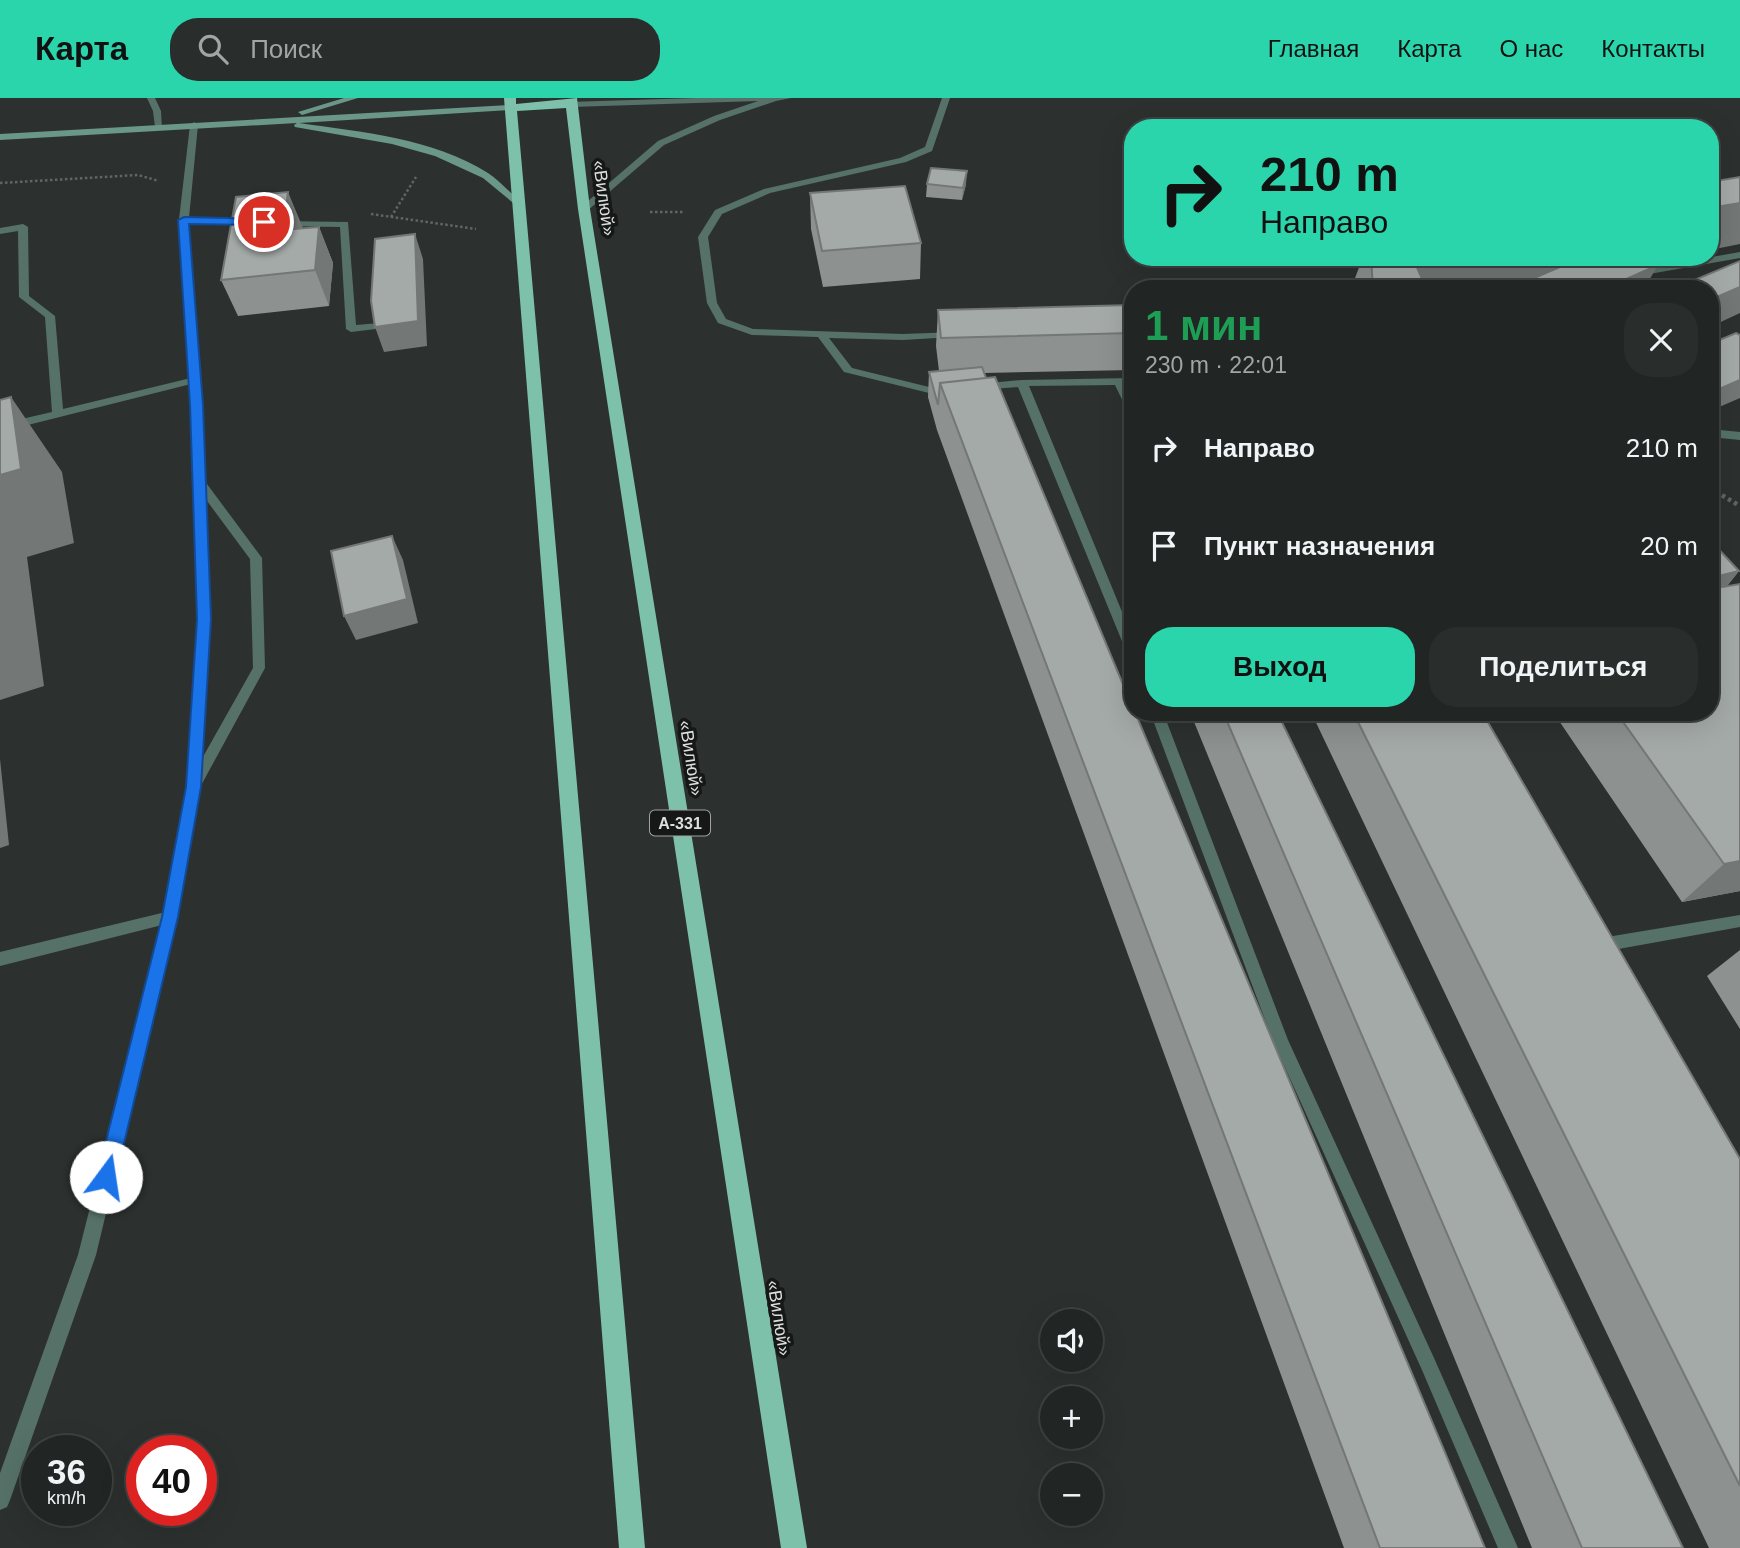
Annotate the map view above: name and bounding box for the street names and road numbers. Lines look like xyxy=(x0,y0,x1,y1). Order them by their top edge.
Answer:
street label: «Вилюй» xyxy=(589,159,619,237)
street label: «Вилюй» xyxy=(675,719,707,797)
road number: А-331 xyxy=(650,810,710,836)
street label: «Вилюй» xyxy=(763,1279,795,1357)

